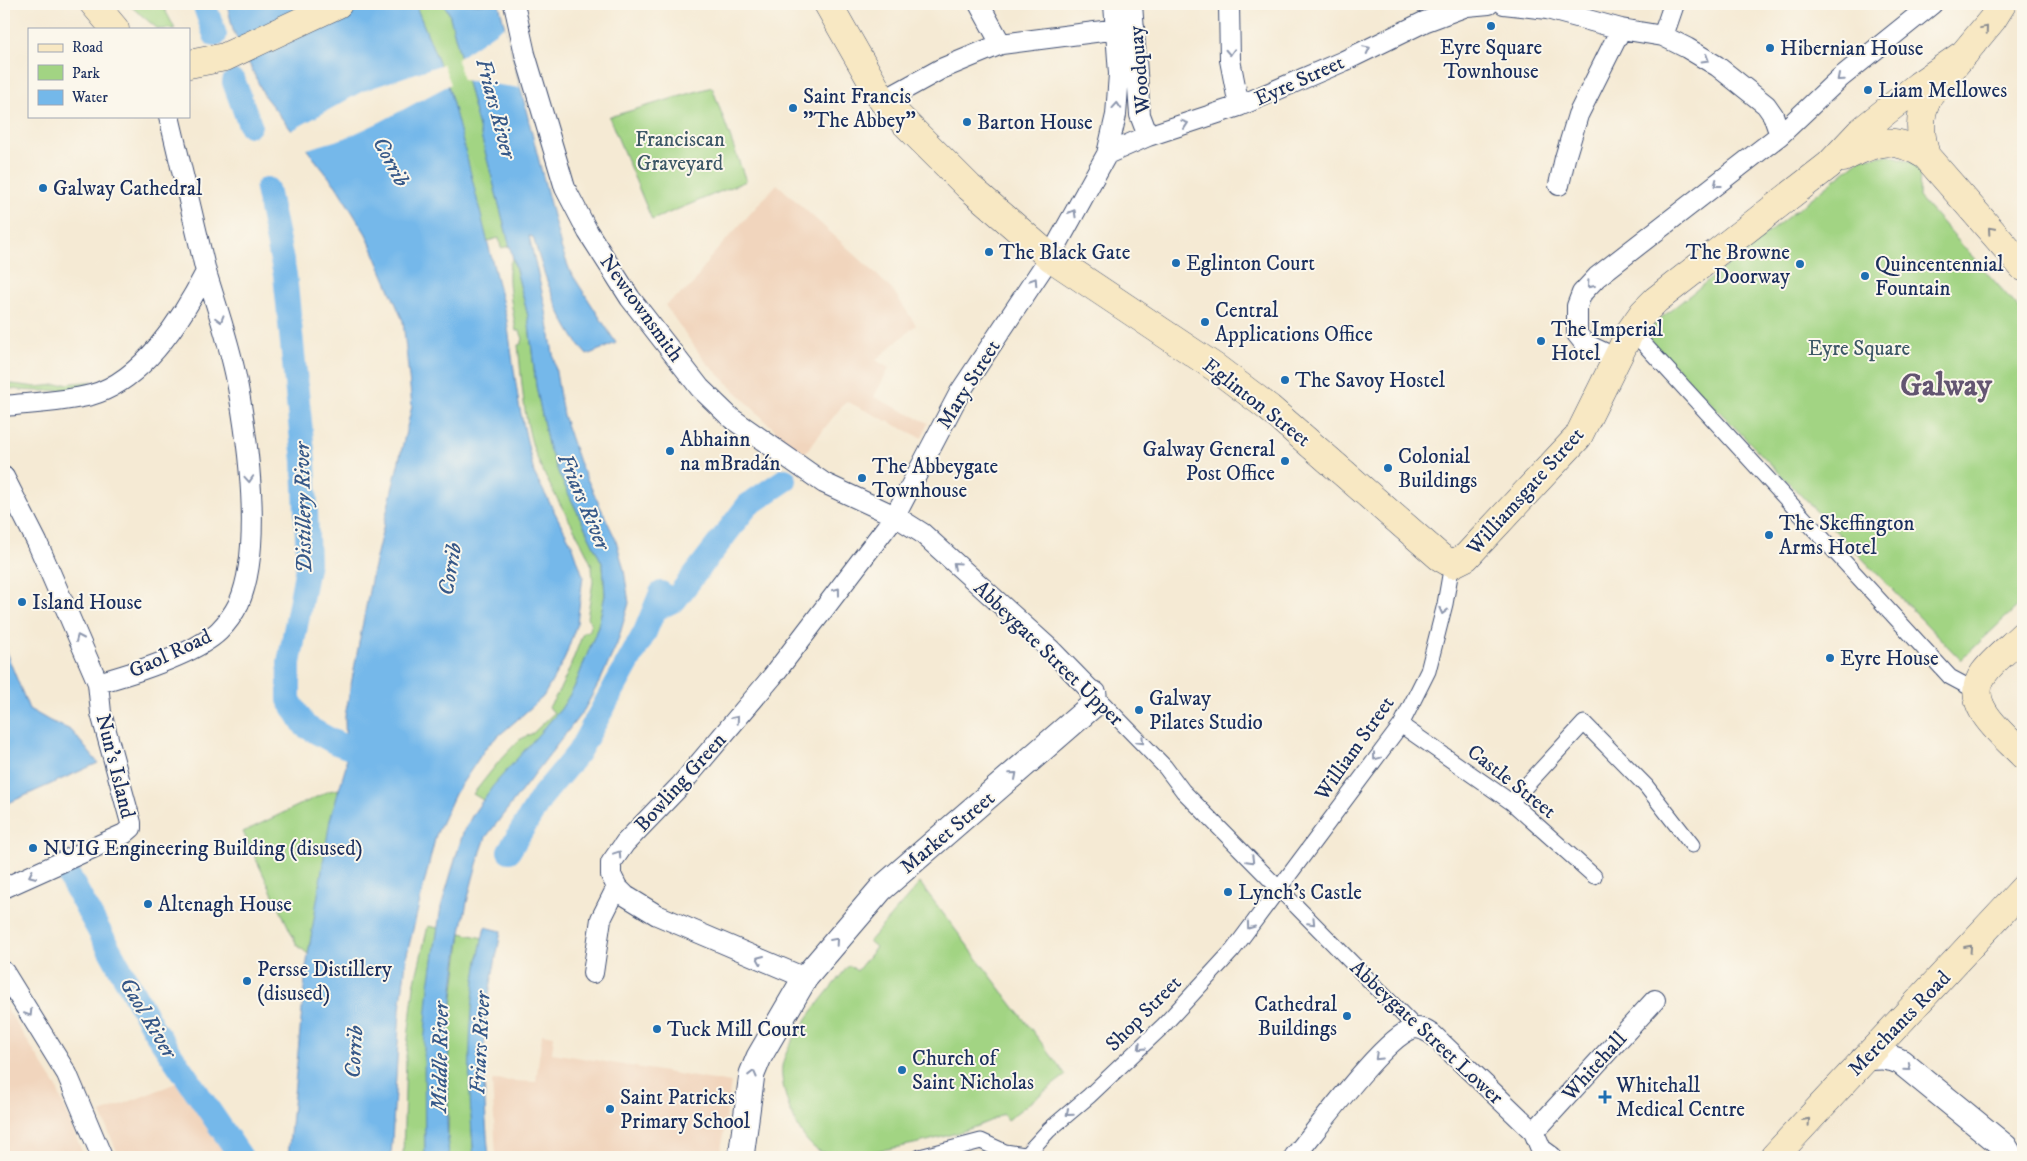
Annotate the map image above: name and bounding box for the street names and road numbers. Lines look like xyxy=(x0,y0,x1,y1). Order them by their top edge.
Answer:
street label: Woodquay xyxy=(1123,24,1157,116)
street label: Eyre Street xyxy=(1251,50,1348,112)
street label: Newtownsmith xyxy=(594,250,689,367)
street label: Mary Street xyxy=(931,335,1007,434)
street label: Eglinton Street xyxy=(1197,353,1316,453)
street label: Williamsgate Street xyxy=(1461,422,1590,562)
street label: Abbeygate Street Upper xyxy=(968,575,1129,732)
street label: Gaol Road xyxy=(125,623,216,684)
street label: William Street xyxy=(1309,691,1400,807)
street label: Nun's Island xyxy=(90,711,141,822)
street label: Bowling Green xyxy=(629,728,732,838)
street label: Castle Street xyxy=(1462,739,1561,825)
street label: Market Street xyxy=(895,785,1000,880)
street label: Abbeygate Street Lower xyxy=(1344,955,1509,1111)
street label: Merchants Road xyxy=(1843,965,1957,1082)
street label: Shop Street xyxy=(1100,970,1187,1057)
street label: Whitehall xyxy=(1556,1026,1633,1107)

